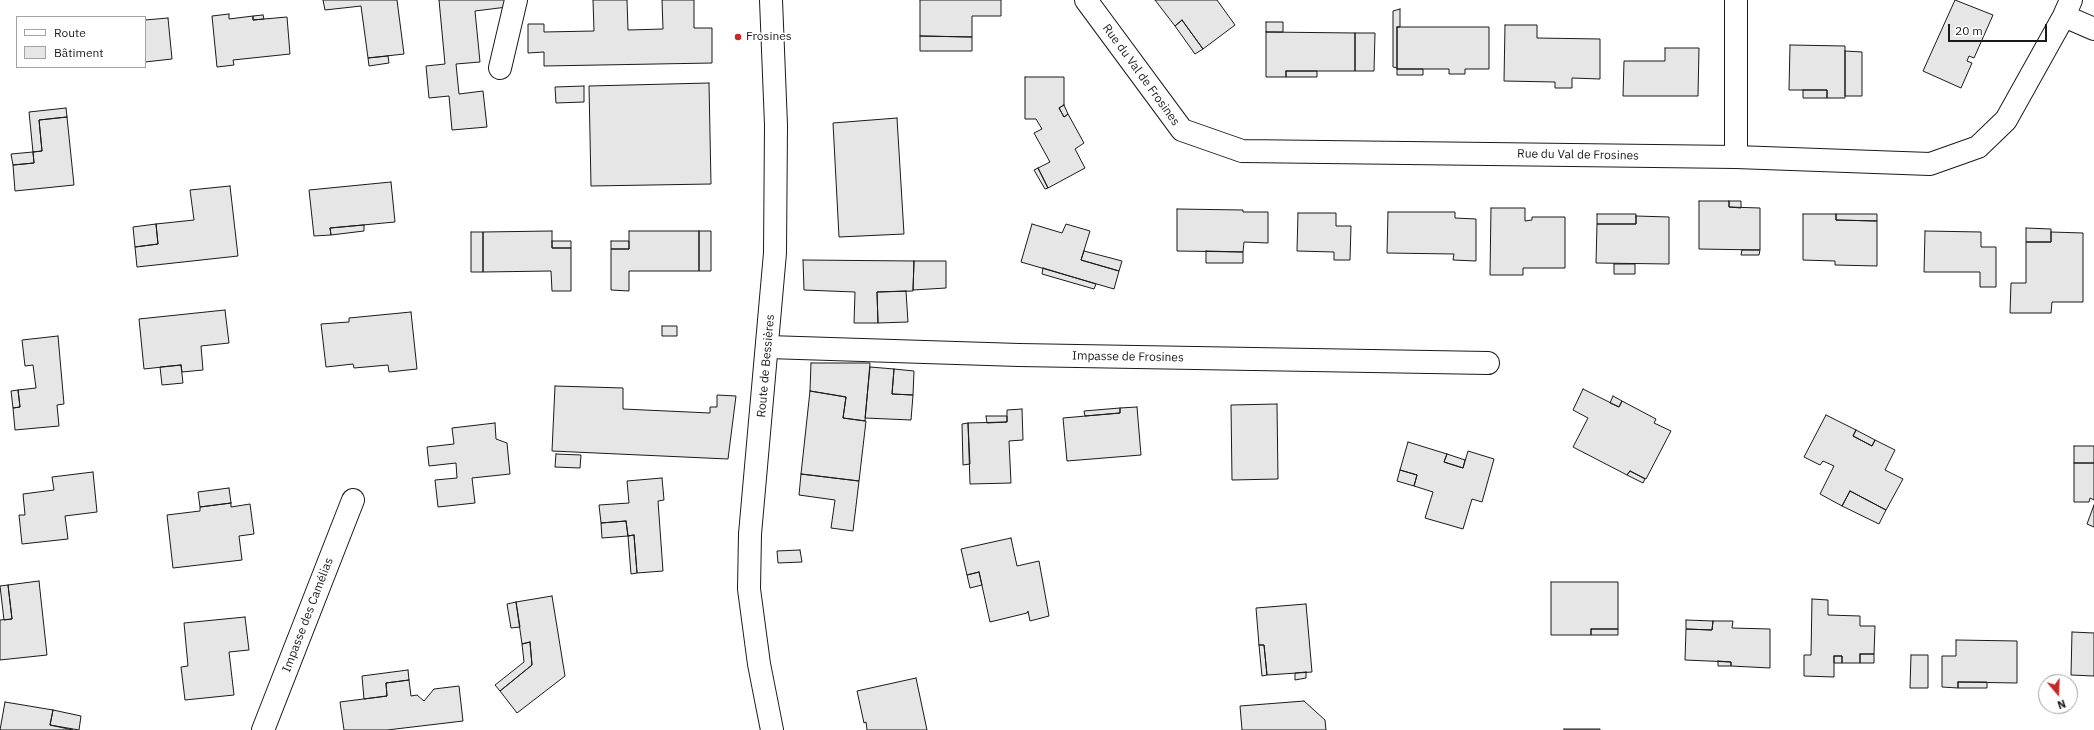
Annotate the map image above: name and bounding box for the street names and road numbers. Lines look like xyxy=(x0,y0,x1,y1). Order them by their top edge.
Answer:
street label: Rue du Val de Frosines xyxy=(1099,21,1183,129)
street label: Rue du Val de Frosines xyxy=(1517,147,1639,163)
street label: Route de Bessières xyxy=(754,314,778,418)
street label: Impasse de Frosines xyxy=(1072,349,1184,365)
street label: Impasse des Camélias xyxy=(280,556,336,674)

